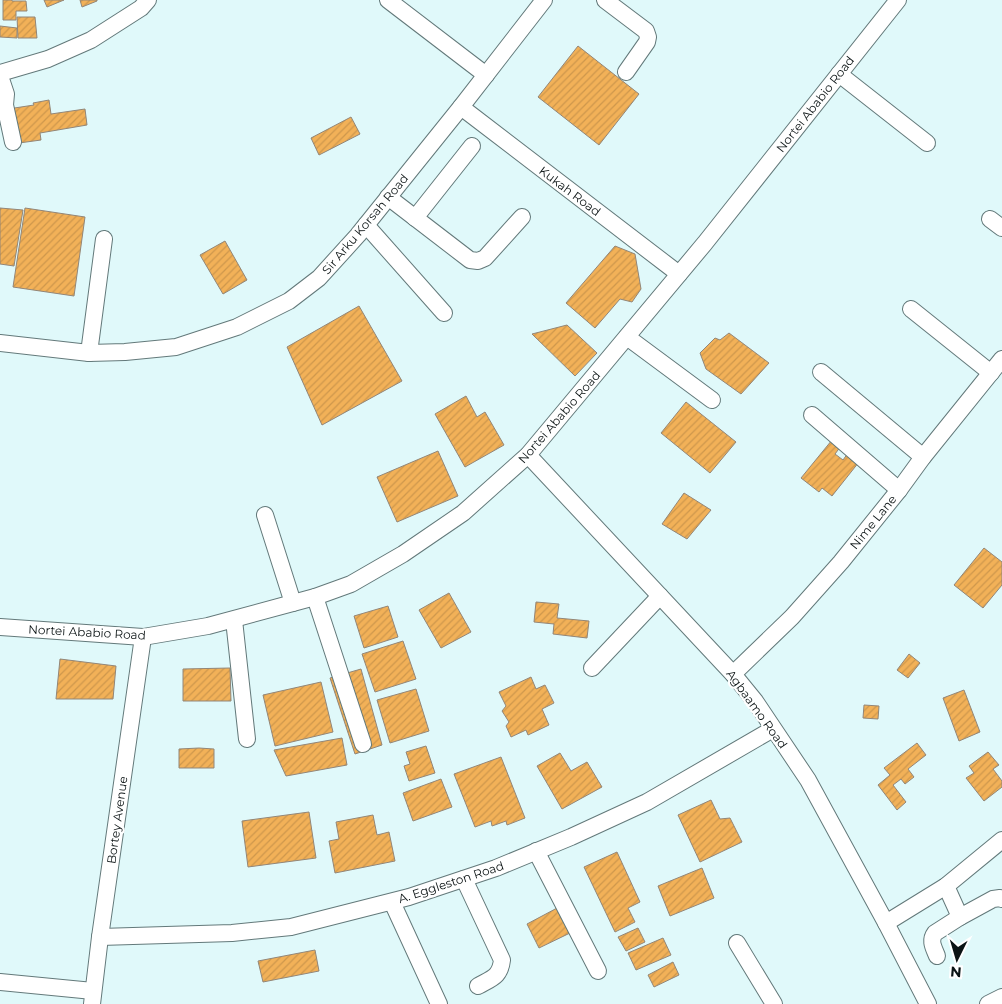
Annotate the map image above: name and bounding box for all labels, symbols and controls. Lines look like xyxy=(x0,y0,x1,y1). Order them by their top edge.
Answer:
street label: Nortei Ababio Road xyxy=(773,53,857,155)
street label: Kukah Road xyxy=(536,163,604,219)
street label: Sir Arku Korsah Road xyxy=(319,171,411,277)
street label: Nortei Ababio Road xyxy=(515,368,603,466)
street label: Nime Lane xyxy=(847,492,899,552)
street label: Nortei Ababio Road xyxy=(28,621,146,643)
street label: Agbaamo Road xyxy=(723,667,791,751)
street label: Bortey Avenue xyxy=(103,775,131,865)
street label: A. Eggleston Road xyxy=(396,858,506,906)
north arrow xyxy=(932,934,982,984)
text: N xyxy=(949,962,962,981)

